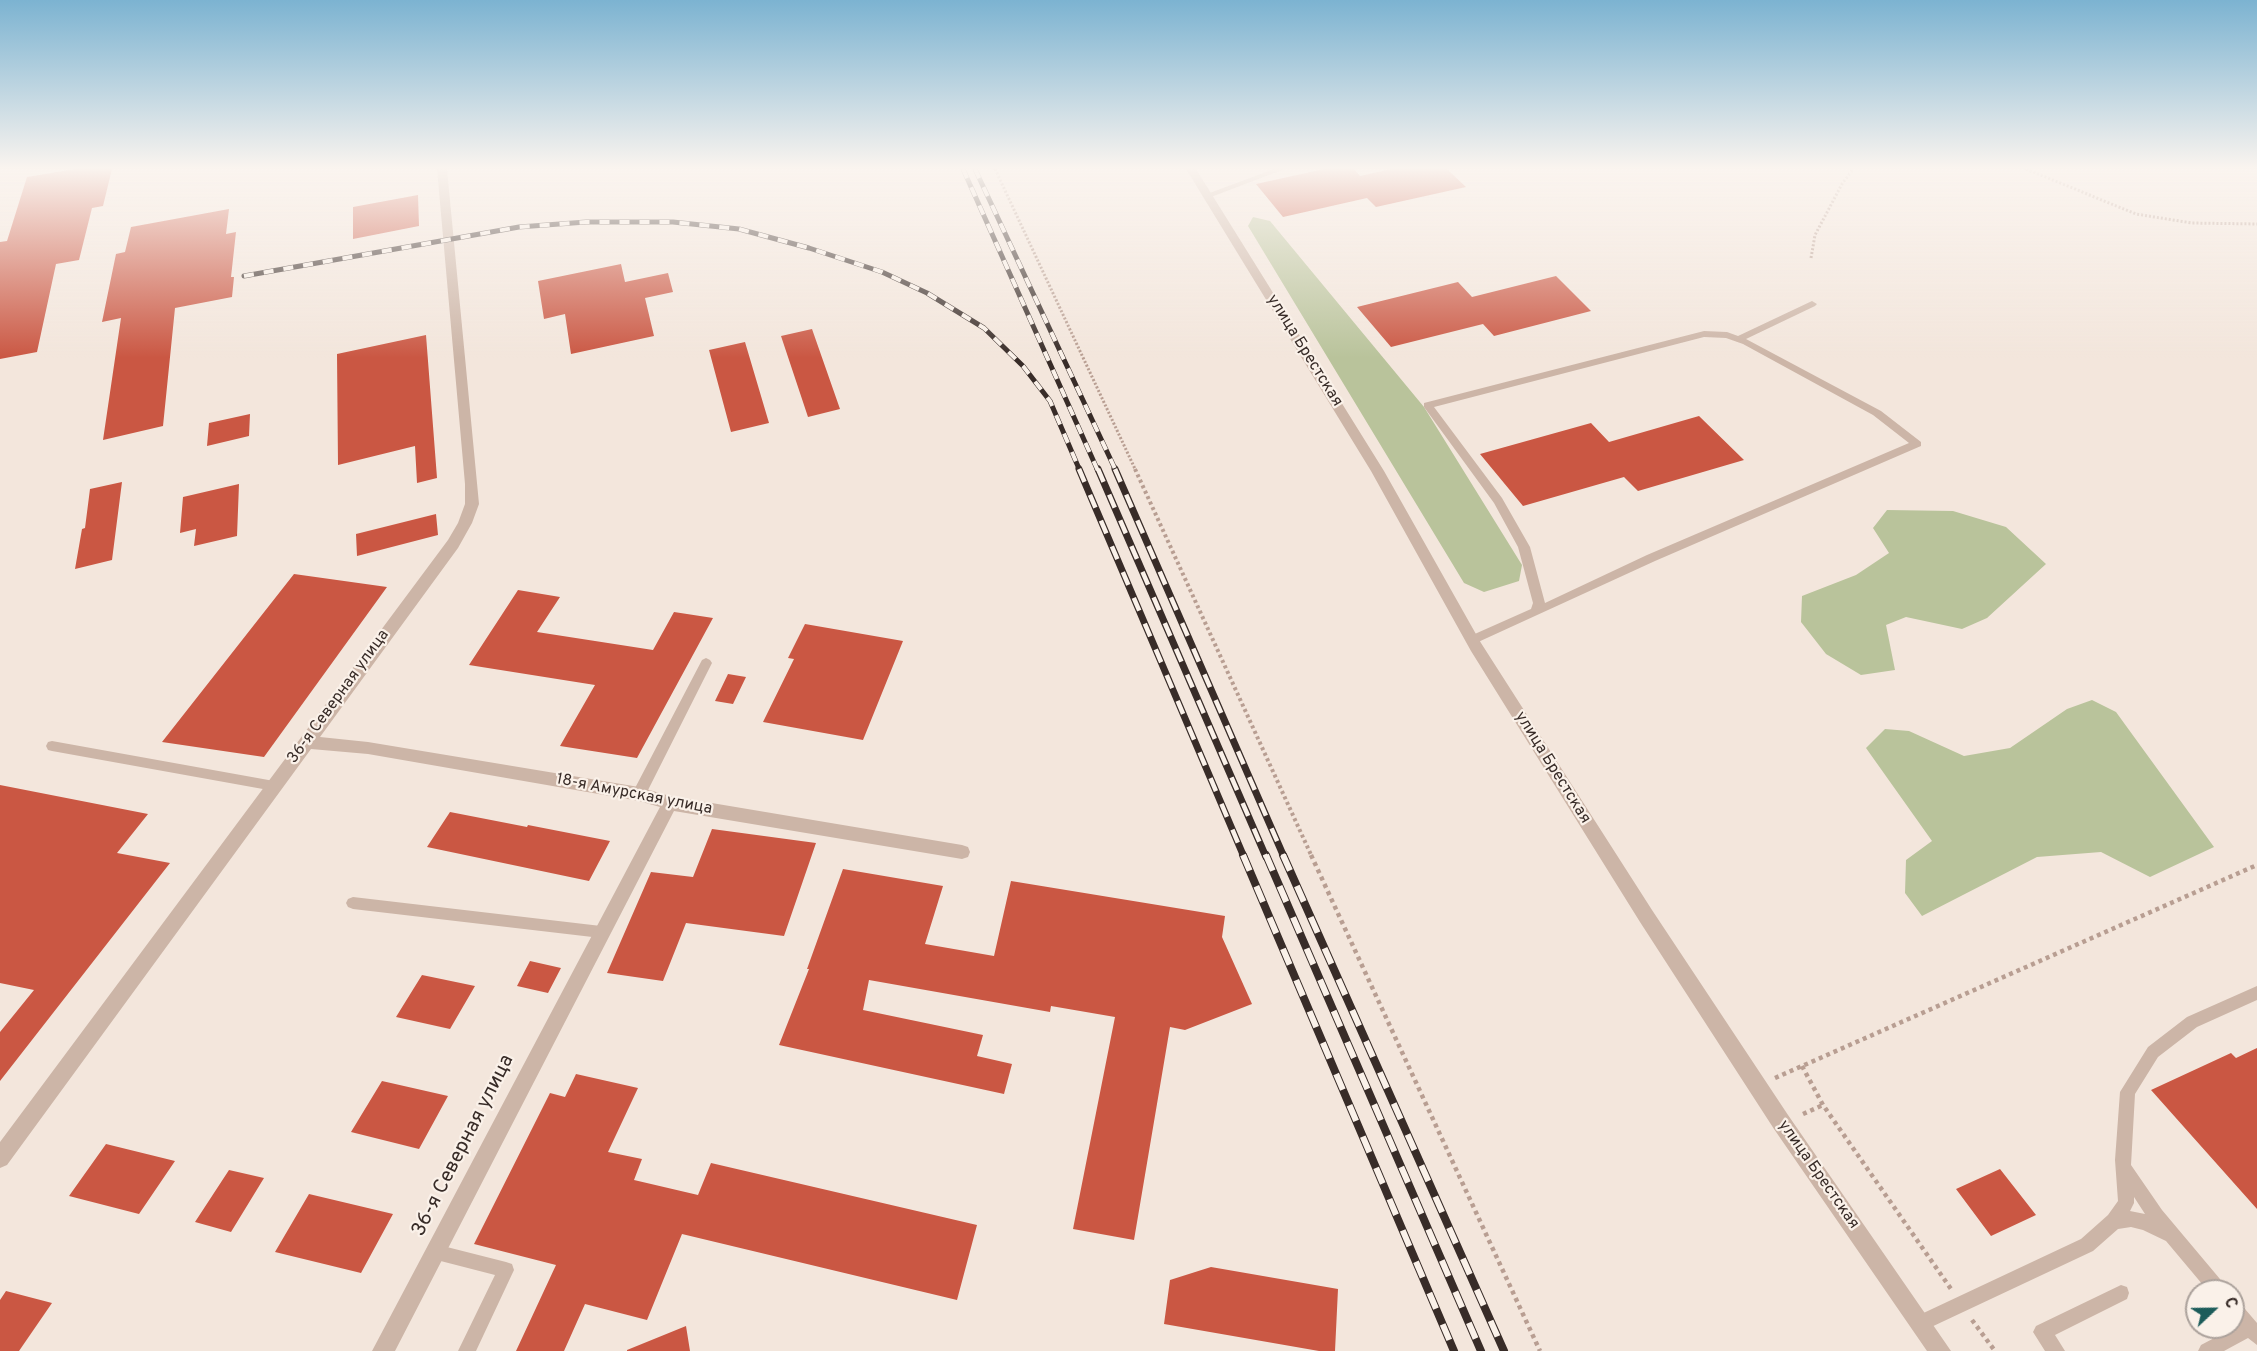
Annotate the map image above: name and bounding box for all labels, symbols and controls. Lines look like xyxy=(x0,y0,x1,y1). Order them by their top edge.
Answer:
street label: улица Брестская xyxy=(1262,291,1346,411)
street label: 36-я Северная улица xyxy=(284,626,394,768)
street label: улица Брестская xyxy=(1510,708,1594,828)
street label: 18-я Амурская улица xyxy=(554,770,714,820)
street label: 36-я Северная улица xyxy=(408,1051,520,1241)
street label: улица Брестская xyxy=(1773,1117,1863,1233)
north arrow xyxy=(2185,1279,2245,1339)
text: С xyxy=(2219,1295,2241,1311)

